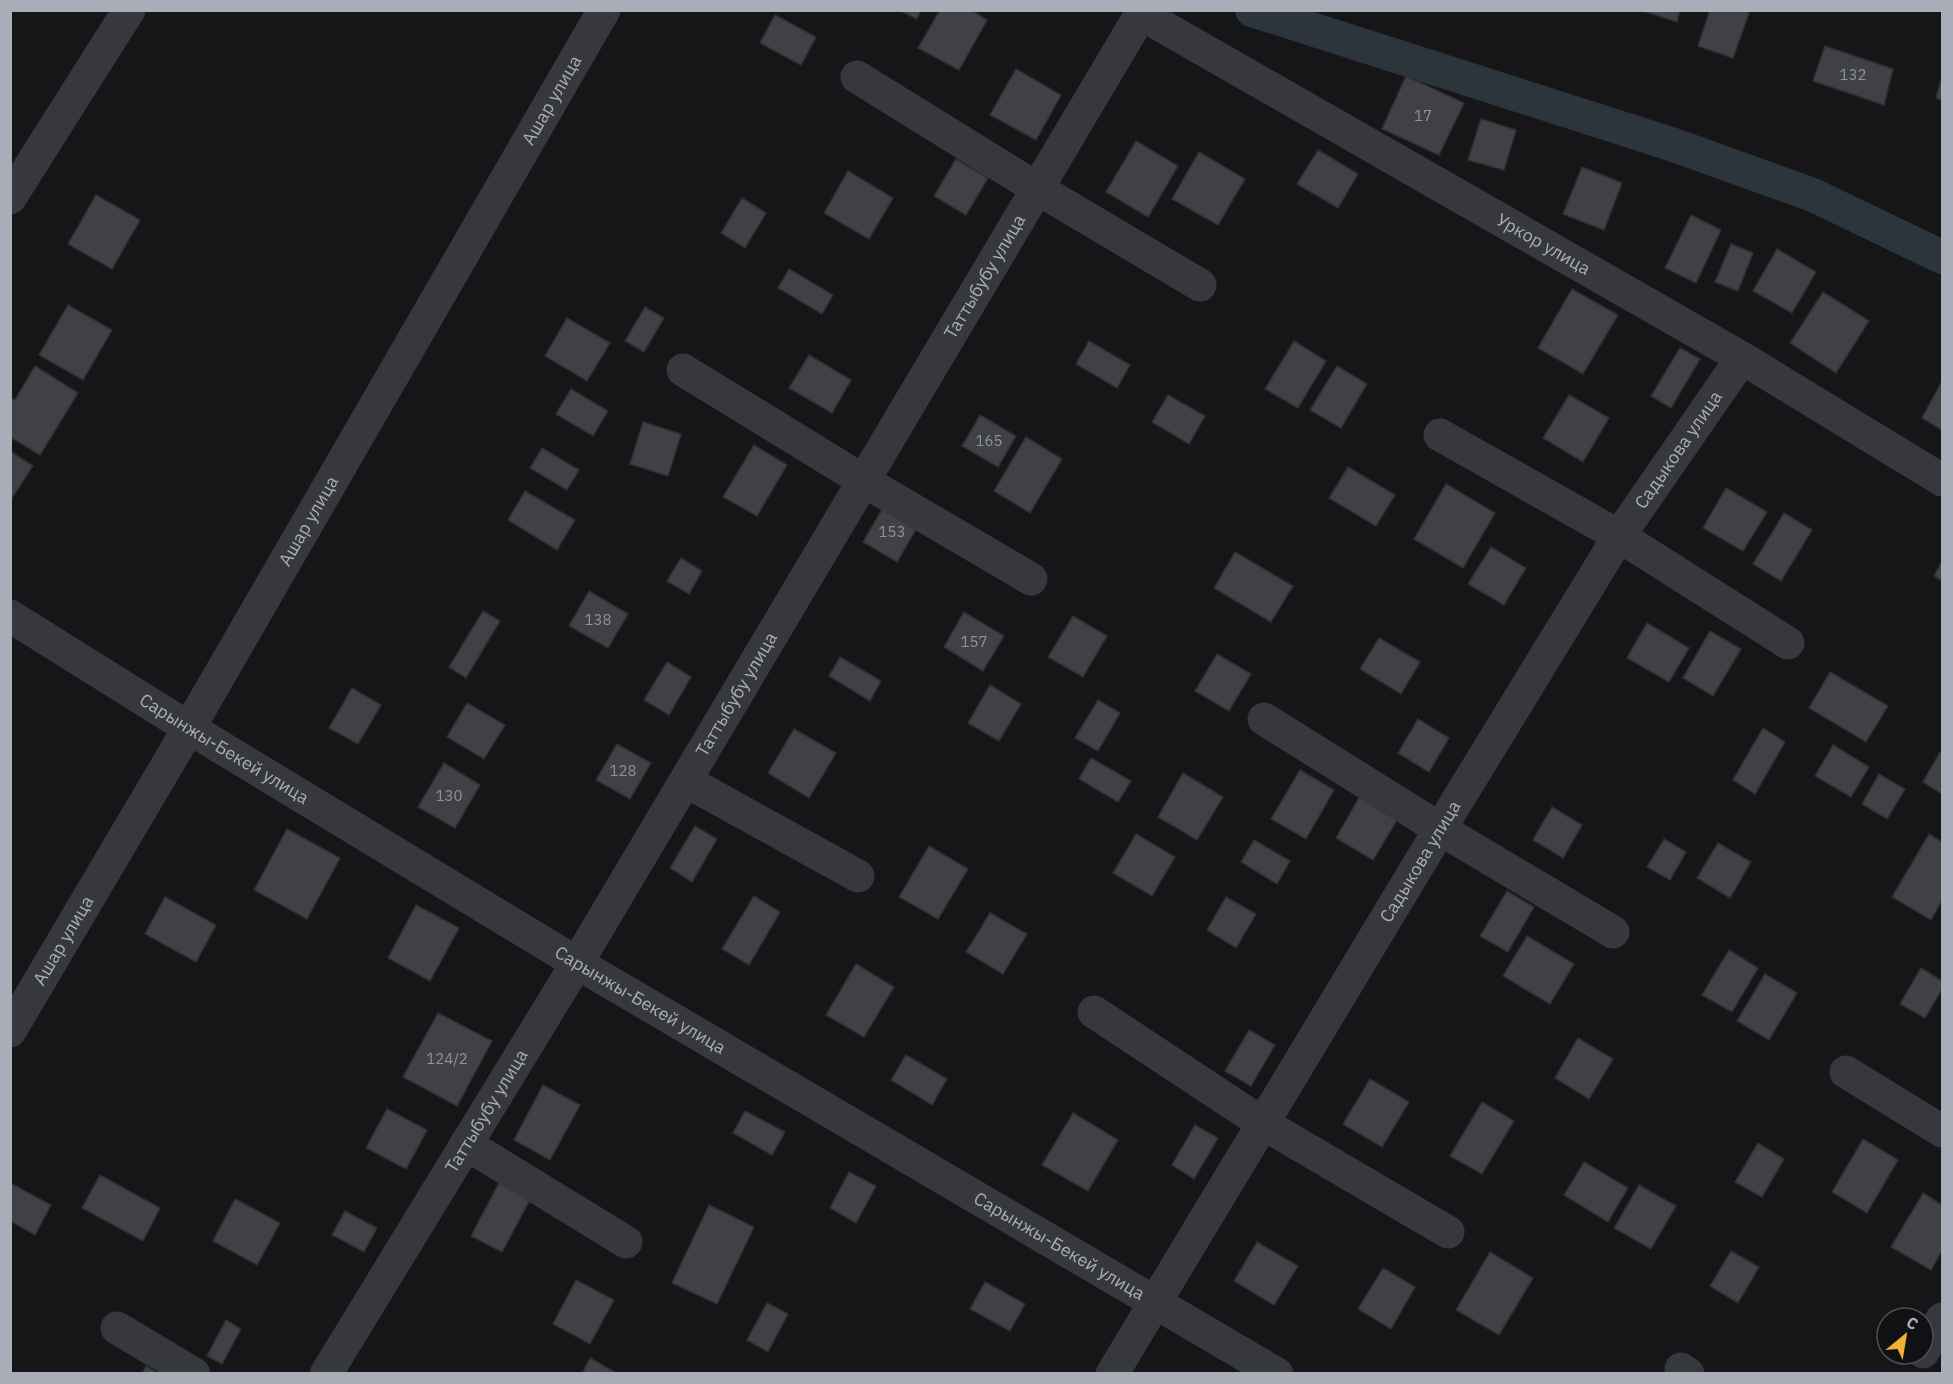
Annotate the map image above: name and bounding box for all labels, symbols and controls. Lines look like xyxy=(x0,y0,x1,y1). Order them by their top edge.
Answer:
street label: Ашар улица xyxy=(516,51,587,149)
house number: 132 xyxy=(1839,65,1867,84)
house number: 17 xyxy=(1414,106,1432,125)
street label: Уркор улица xyxy=(1492,208,1595,280)
street label: Таттыбубу улица xyxy=(939,210,1031,343)
street label: Садыкова улица xyxy=(1629,386,1727,513)
house number: 165 xyxy=(975,431,1003,450)
street label: Ашар улица xyxy=(273,471,343,570)
house number: 153 xyxy=(878,522,906,541)
house number: 138 xyxy=(584,610,612,629)
street label: Таттыбубу улица xyxy=(690,627,782,761)
house number: 157 xyxy=(960,632,988,651)
street label: Сарынжы-Бекей улица xyxy=(135,688,314,809)
house number: 128 xyxy=(609,761,637,780)
house number: 130 xyxy=(435,786,463,805)
street label: Садыкова улица xyxy=(1374,796,1466,927)
street label: Ашар улица xyxy=(28,891,99,989)
street label: Сарынжы-Бекей улица xyxy=(551,940,730,1059)
street label: Таттыбубу улица xyxy=(440,1044,533,1177)
house number: 124/2 xyxy=(426,1049,468,1068)
street label: Сарынжы-Бекей улица xyxy=(970,1187,1150,1305)
north arrow xyxy=(1875,1306,1935,1366)
text: С xyxy=(1903,1312,1922,1334)

